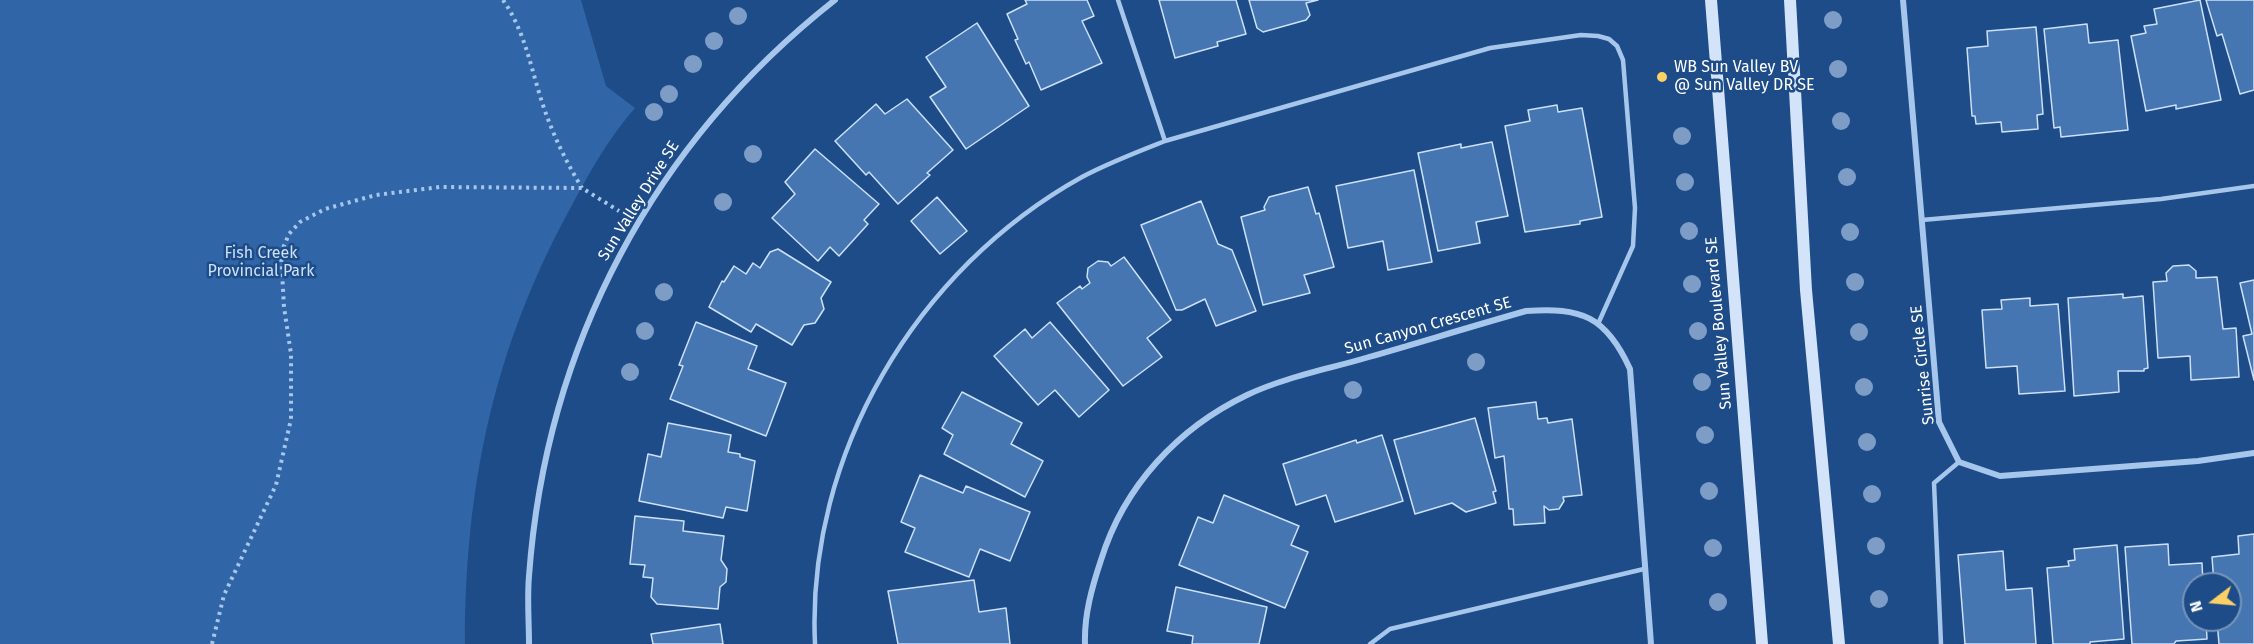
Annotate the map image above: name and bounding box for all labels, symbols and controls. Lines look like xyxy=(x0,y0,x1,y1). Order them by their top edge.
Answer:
place label: WB Sun Valley BV @ Sun Valley DR SE xyxy=(1674,58,1815,96)
marker: WB Sun Valley BV @ Sun Valley DR SE xyxy=(1655,70,1669,84)
street label: Sun Valley Drive SE xyxy=(594,138,684,264)
street label: Sun Valley Boulevard SE xyxy=(1702,236,1736,410)
park label: Fish Creek Provincial Park xyxy=(208,244,314,282)
street label: Sun Canyon Crescent SE xyxy=(1342,293,1514,359)
street label: Sunrise Circle SE xyxy=(1907,304,1939,426)
north arrow xyxy=(2182,572,2242,632)
text: N xyxy=(2186,599,2207,614)

